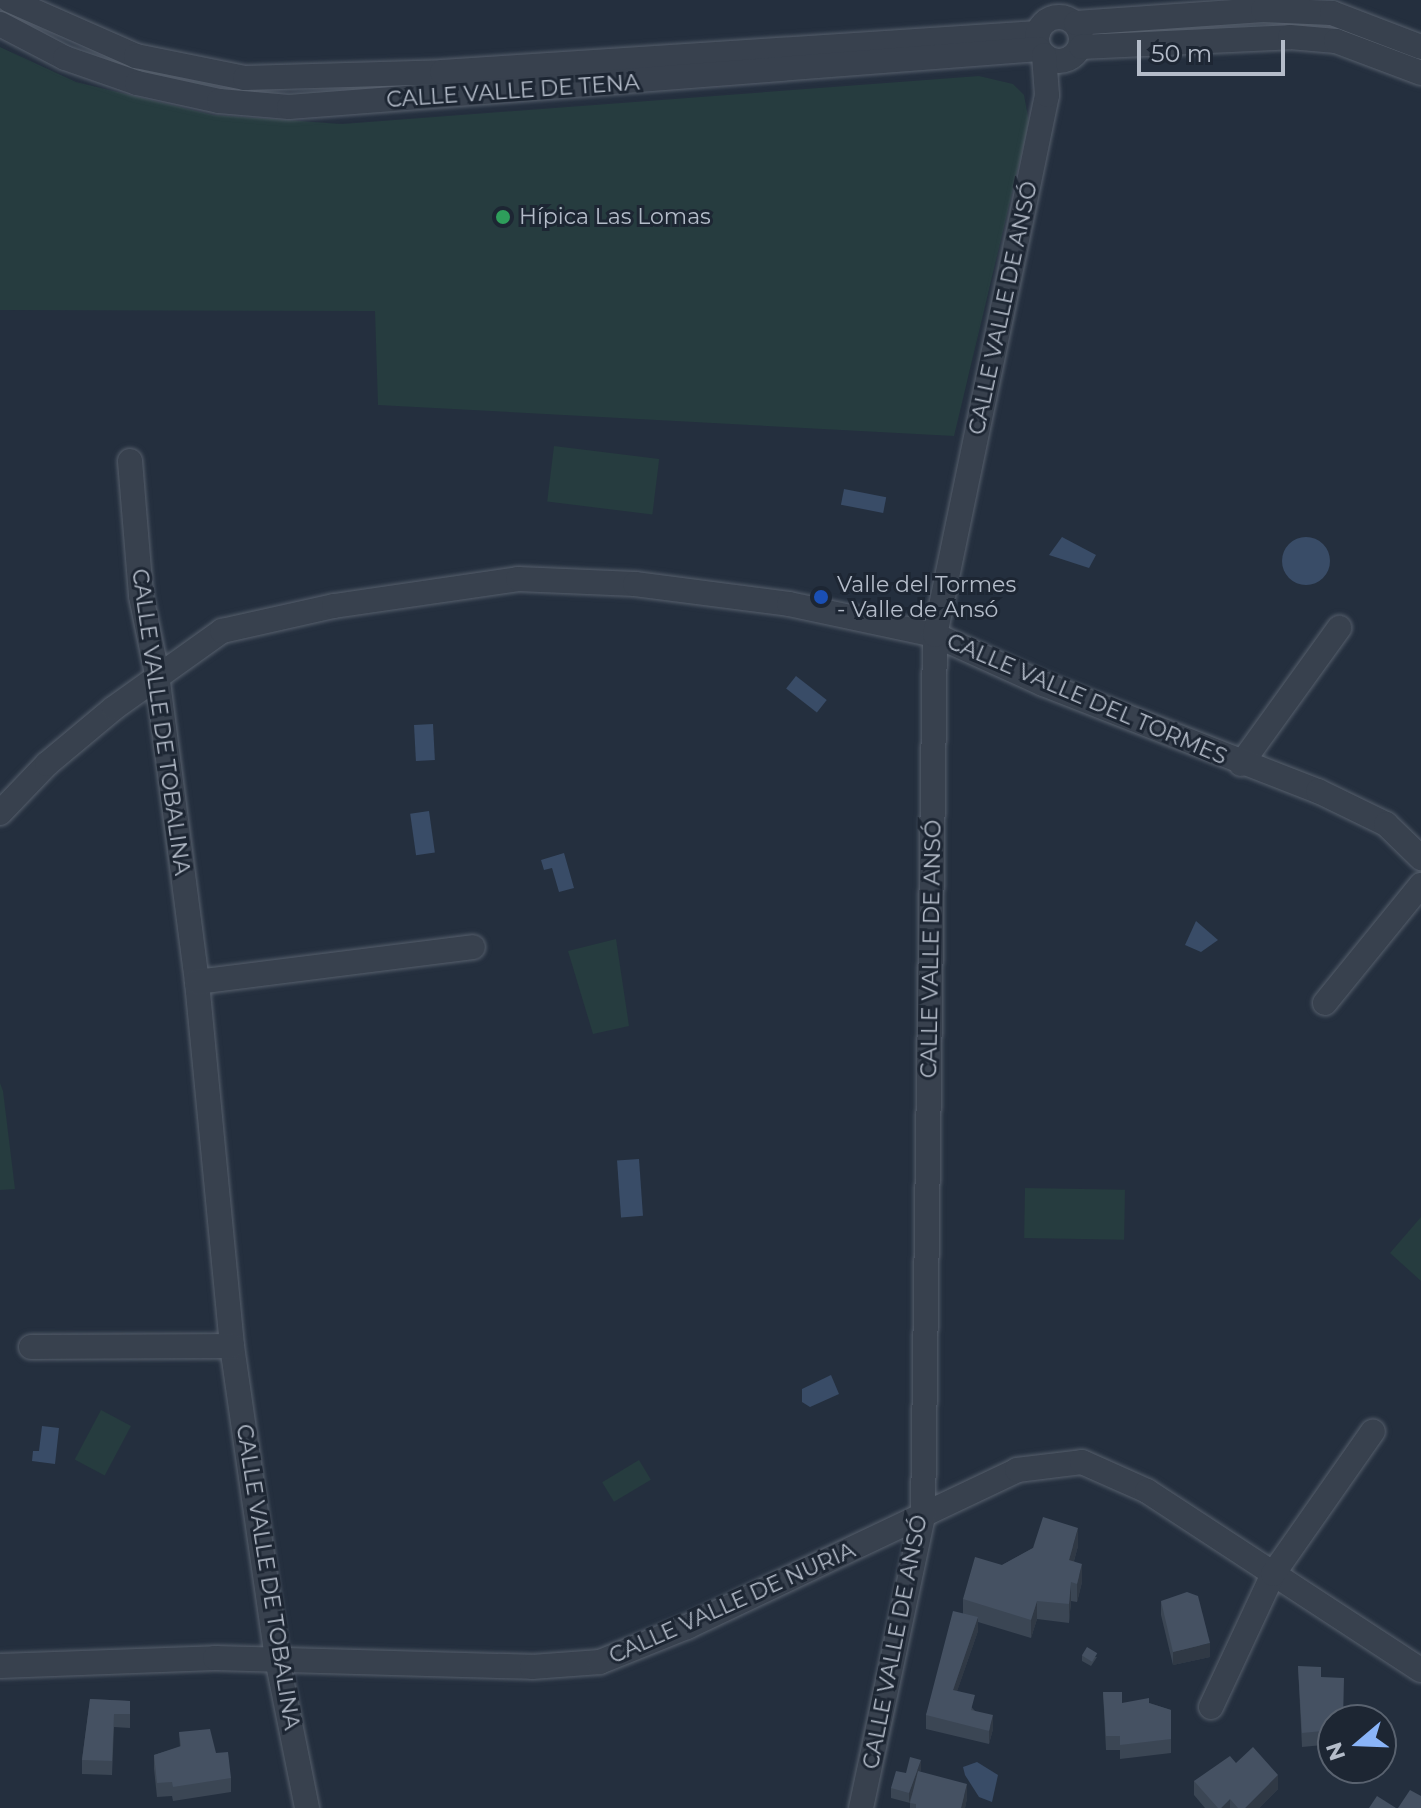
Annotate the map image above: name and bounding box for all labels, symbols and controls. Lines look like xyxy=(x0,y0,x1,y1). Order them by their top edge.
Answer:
scale bar xyxy=(1141,24,1289,74)
text: 50 m xyxy=(1151,39,1212,68)
street label: CALLE VALLE DE TENA xyxy=(386,69,640,113)
street label: CALLE VALLE DE ANSÓ xyxy=(963,179,1043,437)
place label: Hípica Las Lomas xyxy=(519,204,711,230)
marker: Hípica Las Lomas xyxy=(494,208,512,226)
street label: CALLE VALLE DE TOBALINA xyxy=(126,567,196,877)
place label: Valle del Tormes - Valle de Ansó xyxy=(837,571,1016,622)
marker: Valle del Tormes - Valle de Ansó xyxy=(812,588,830,606)
street label: CALLE VALLE DEL TORMES xyxy=(943,628,1231,770)
street label: CALLE VALLE DE ANSÓ xyxy=(916,820,946,1078)
street label: CALLE VALLE DE TOBALINA xyxy=(231,1422,305,1732)
street label: CALLE VALLE DE ANSÓ xyxy=(857,1513,933,1771)
street label: CALLE VALLE DE NURIA xyxy=(605,1537,859,1669)
north arrow xyxy=(1317,1704,1397,1784)
text: N xyxy=(1320,1739,1351,1764)

